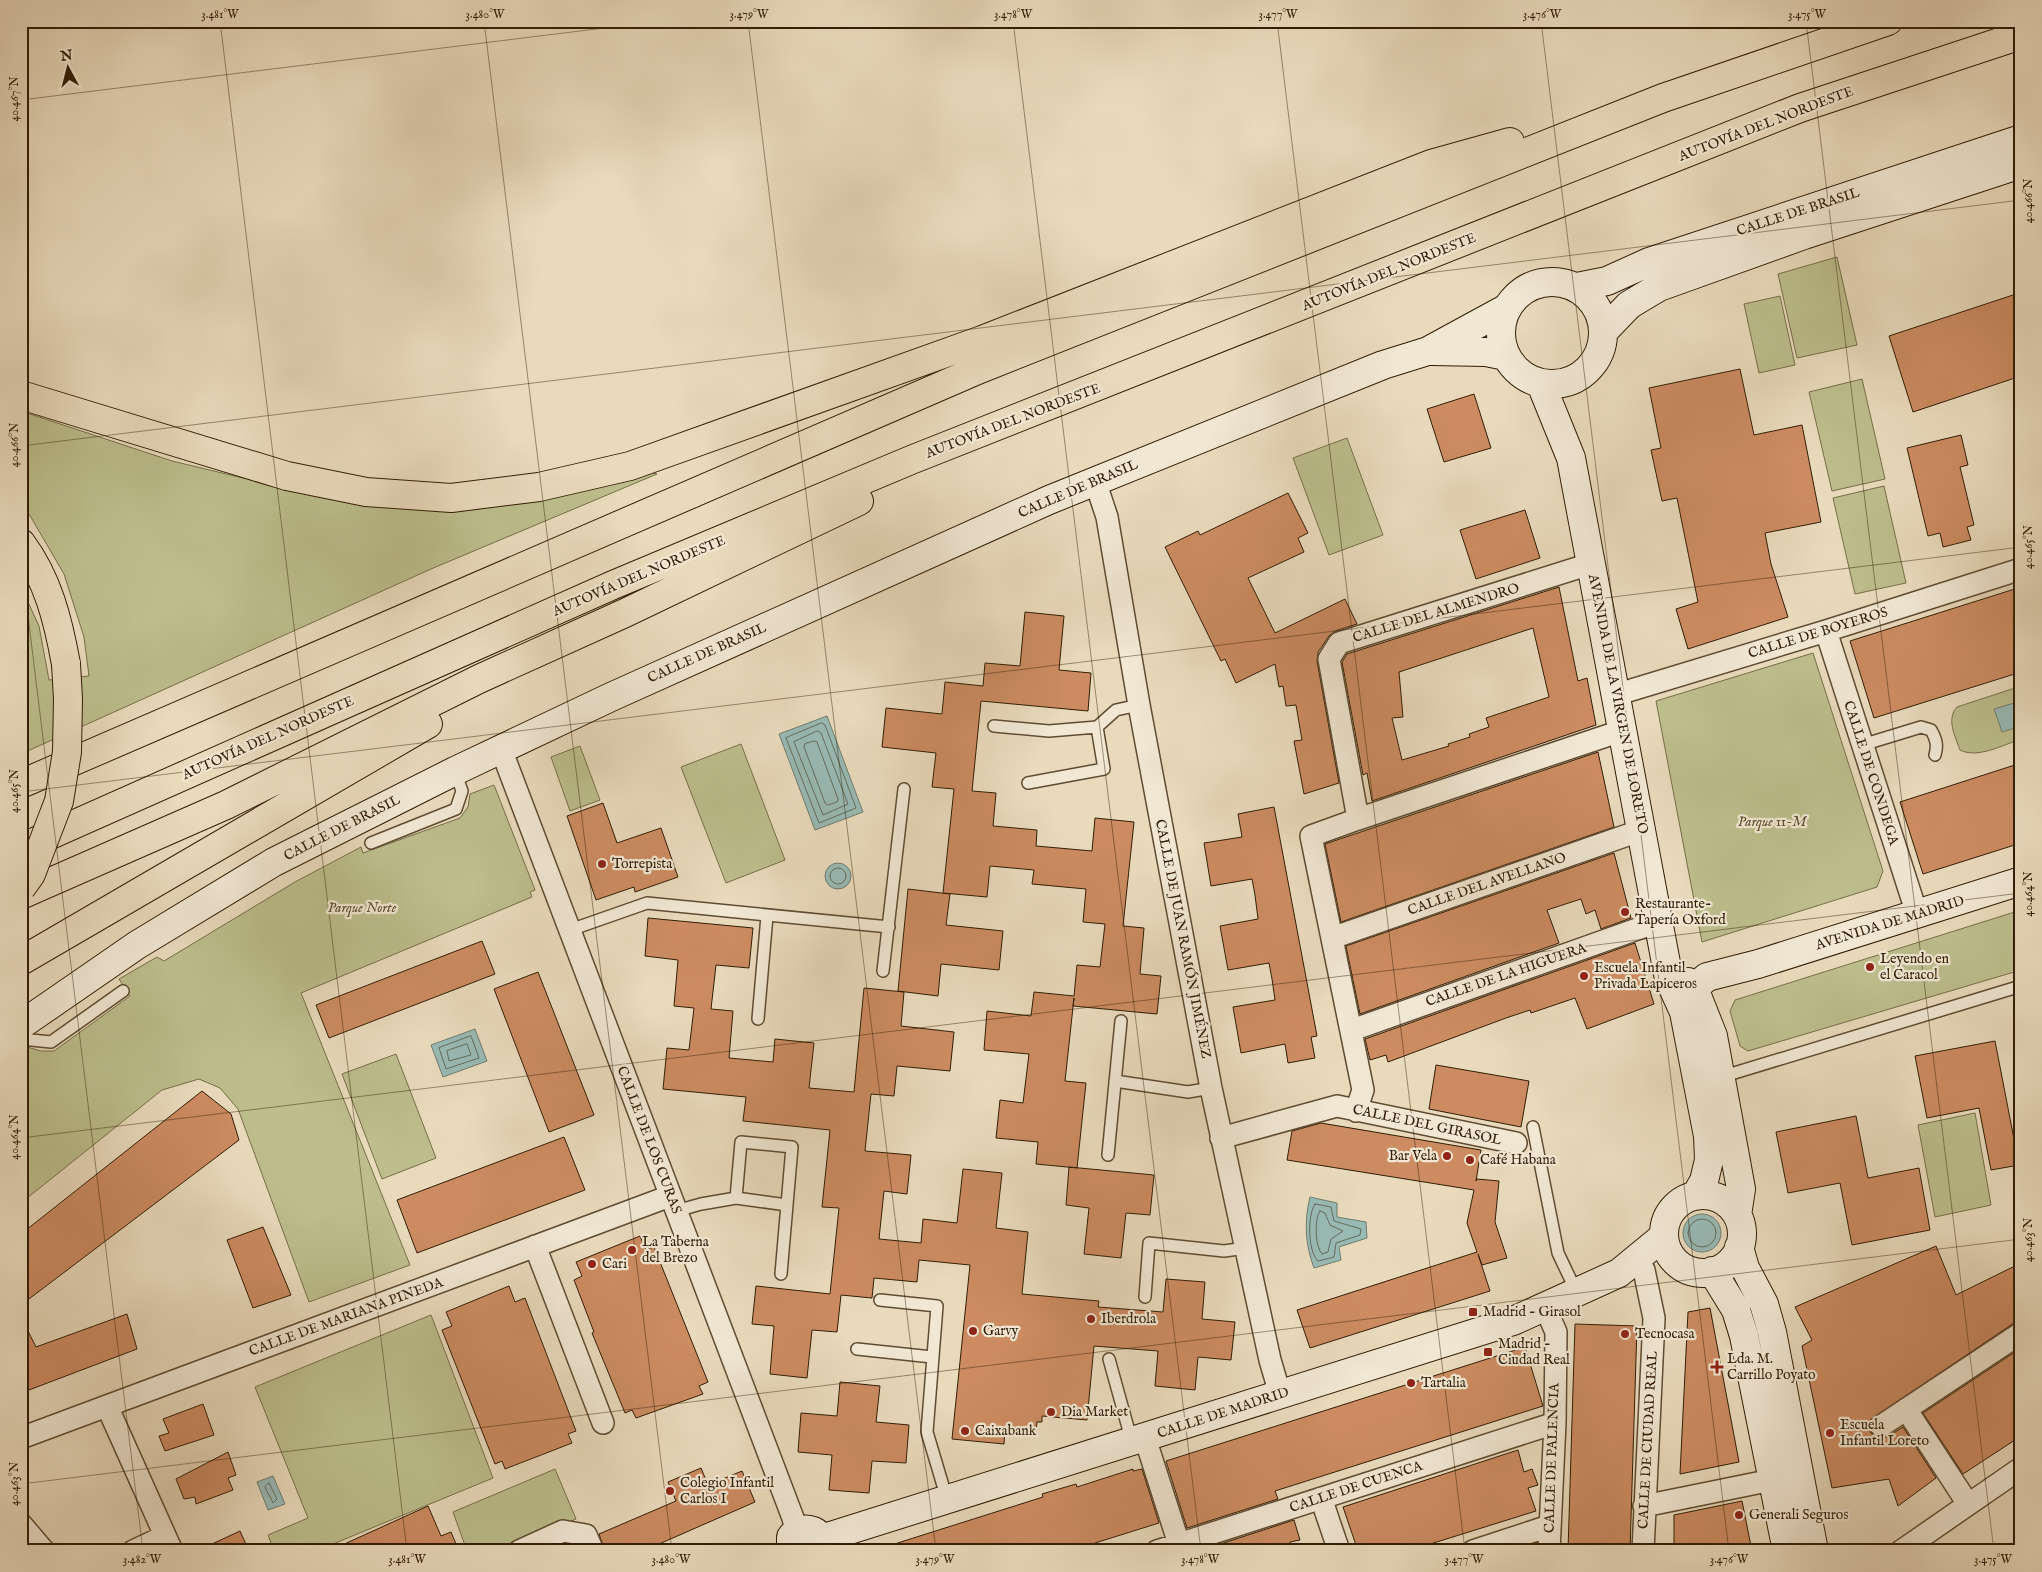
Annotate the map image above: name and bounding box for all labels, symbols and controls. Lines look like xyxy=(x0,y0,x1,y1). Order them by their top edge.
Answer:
text: 3.481°W xyxy=(201,7,239,22)
text: 3.480°W xyxy=(466,7,505,22)
text: 3.479°W xyxy=(730,7,769,22)
text: 3.478°W xyxy=(994,7,1033,22)
text: 3.477°W xyxy=(1258,7,1298,22)
text: 3.476°W xyxy=(1523,7,1562,22)
text: 3.475°W xyxy=(1788,7,1826,22)
north arrow xyxy=(42,42,92,92)
text: N xyxy=(58,46,74,66)
text: 40.467°N xyxy=(7,76,22,122)
street label: AUTOVÍA DEL NORDESTE xyxy=(1675,81,1856,166)
text: 40.466°N xyxy=(2021,178,2036,223)
street label: CALLE DE BRASIL xyxy=(1734,184,1862,240)
street label: AUTOVÍA DEL NORDESTE xyxy=(1298,228,1479,316)
street label: AUTOVÍA DEL NORDESTE xyxy=(922,378,1103,463)
text: 40.466°N xyxy=(7,422,22,467)
street label: CALLE DE BRASIL xyxy=(1015,456,1141,522)
text: 40.465°N xyxy=(2021,524,2036,569)
street label: AUTOVÍA DEL NORDESTE xyxy=(549,530,728,621)
street label: AVENIDA DE LA VIRGEN DE LORETO xyxy=(1584,572,1652,836)
street label: CALLE DEL ALMENDRO xyxy=(1351,579,1522,647)
street label: CALLE DE BOYEROS xyxy=(1746,603,1890,663)
street label: CALLE DE BRASIL xyxy=(645,619,769,687)
street label: AUTOVÍA DEL NORDESTE xyxy=(178,691,357,784)
street label: CALLE DE CONDEGA xyxy=(1839,699,1903,848)
text: 40.465°N xyxy=(7,768,22,813)
street label: CALLE DE BRASIL xyxy=(281,791,403,865)
park label: Parque 11-M xyxy=(1738,813,1807,831)
street label: CALLE DE JUAN RAMÓN JIMÉNEZ xyxy=(1151,818,1216,1060)
street label: CALLE DEL AVELLANO xyxy=(1405,848,1569,920)
place label: Torrepista xyxy=(612,855,673,873)
marker: Torrepista xyxy=(596,858,608,870)
text: 40.464°N xyxy=(2021,871,2036,917)
street label: AVENIDA DE MADRID xyxy=(1812,892,1967,955)
place label: Restaurante- Tapería Oxford xyxy=(1635,895,1726,929)
park label: Parque Norte xyxy=(328,899,397,917)
marker: Restaurante- Tapería Oxford xyxy=(1619,906,1631,918)
street label: CALLE DE LA HIGUERA xyxy=(1423,939,1589,1011)
place label: Leyendo en el Caracol xyxy=(1880,950,1950,984)
place label: Escuela Infantil Privada Lapiceros xyxy=(1594,959,1697,993)
marker: Leyendo en el Caracol xyxy=(1864,961,1876,973)
marker: Escuela Infantil Privada Lapiceros xyxy=(1578,970,1590,982)
street label: CALLE DE LOS CURAS xyxy=(613,1064,685,1216)
street label: CALLE DEL GIRASOL xyxy=(1351,1100,1503,1150)
text: 40.464°N xyxy=(7,1114,22,1160)
place label: Bar Vela xyxy=(1389,1147,1438,1165)
marker: Bar Vela xyxy=(1441,1150,1453,1162)
place label: Café Habana xyxy=(1480,1151,1557,1169)
marker: Café Habana xyxy=(1464,1154,1476,1166)
text: 40.463°N xyxy=(2021,1217,2036,1262)
place label: La Taberna del Brezo xyxy=(642,1233,710,1267)
marker: La Taberna del Brezo xyxy=(626,1244,638,1256)
place label: Cari xyxy=(602,1255,627,1273)
marker: Cari xyxy=(586,1258,598,1270)
street label: CALLE DE MARIANA PINEDA xyxy=(246,1273,446,1361)
place label: Madrid - Girasol xyxy=(1483,1303,1581,1321)
marker: Madrid - Girasol xyxy=(1467,1306,1479,1318)
place label: Iberdrola xyxy=(1101,1310,1157,1328)
marker: Iberdrola xyxy=(1085,1313,1097,1325)
place label: Garvy xyxy=(983,1322,1019,1340)
marker: Garvy xyxy=(967,1325,979,1337)
place label: Tecnocasa xyxy=(1635,1325,1695,1343)
marker: Tecnocasa xyxy=(1619,1328,1631,1340)
place label: Madrid - Ciudad Real xyxy=(1498,1335,1570,1369)
marker: Madrid - Ciudad Real xyxy=(1482,1346,1494,1358)
place label: Lda. M. Carrillo Poyato xyxy=(1727,1350,1816,1384)
street label: CALLE DE CIUDAD REAL xyxy=(1634,1351,1662,1529)
marker: Lda. M. Carrillo Poyato xyxy=(1711,1361,1723,1373)
place label: Tartalia xyxy=(1421,1374,1467,1392)
marker: Tartalia xyxy=(1405,1377,1417,1389)
street label: CALLE DE PALENCIA xyxy=(1540,1382,1564,1533)
street label: CALLE DE MADRID xyxy=(1155,1383,1291,1443)
place label: Dia Market xyxy=(1061,1403,1128,1421)
marker: Dia Market xyxy=(1045,1406,1057,1418)
place label: Escuela Infantil Loreto xyxy=(1840,1416,1929,1450)
place label: Caixabank xyxy=(975,1422,1037,1440)
marker: Caixabank xyxy=(959,1425,971,1437)
marker: Escuela Infantil Loreto xyxy=(1824,1427,1836,1439)
street label: CALLE DE CUENCA xyxy=(1287,1457,1425,1517)
text: 40.463°N xyxy=(7,1461,22,1506)
place label: Colegio Infantil Carlos I xyxy=(680,1474,774,1508)
marker: Colegio Infantil Carlos I xyxy=(664,1485,676,1497)
place label: Generali Seguros xyxy=(1749,1506,1848,1524)
marker: Generali Seguros xyxy=(1733,1509,1745,1521)
text: 3.482°W xyxy=(123,1552,162,1567)
text: 3.481°W xyxy=(388,1552,426,1567)
text: 3.480°W xyxy=(652,1552,691,1567)
text: 3.479°W xyxy=(916,1552,955,1567)
text: 3.478°W xyxy=(1181,1552,1220,1567)
text: 3.477°W xyxy=(1444,1552,1484,1567)
text: 3.476°W xyxy=(1710,1552,1749,1567)
text: 3.475°W xyxy=(1974,1552,2012,1567)

